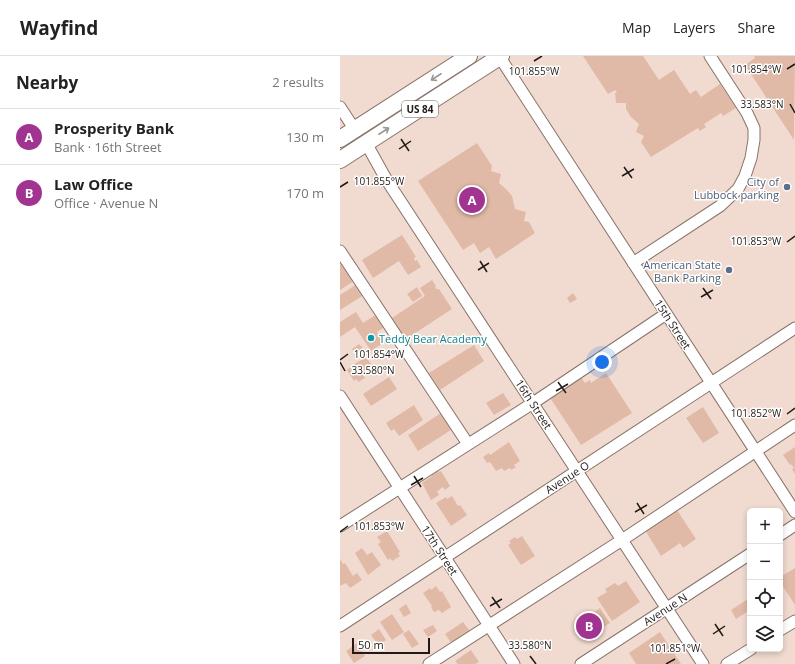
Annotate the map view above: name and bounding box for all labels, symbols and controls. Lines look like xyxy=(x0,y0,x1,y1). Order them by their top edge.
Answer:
text: Wayfind xyxy=(20,15,98,41)
text: Map xyxy=(622,18,651,37)
text: Layers xyxy=(673,18,715,37)
text: Share xyxy=(737,18,775,37)
text: 101.854°W xyxy=(731,62,782,76)
text: 101.855°W xyxy=(509,64,560,78)
text: Nearby xyxy=(16,71,78,94)
text: 2 results xyxy=(272,73,324,91)
one-way arrow xyxy=(431,73,442,81)
text: 33.583°N xyxy=(740,97,784,111)
road number: US 84 xyxy=(402,101,438,117)
text: Prosperity Bank xyxy=(54,118,174,138)
one-way arrow xyxy=(379,127,390,136)
text: A xyxy=(25,128,33,146)
text: 130 m xyxy=(286,128,324,146)
text: Bank · 16th Street xyxy=(54,138,162,156)
text: Law Office xyxy=(54,174,133,194)
text: 101.855°W xyxy=(354,174,405,188)
place label: City of Lubbock parking xyxy=(694,174,780,202)
marker: City of Lubbock parking xyxy=(782,182,792,192)
text: B xyxy=(25,184,33,202)
text: 170 m xyxy=(286,184,324,202)
pin: A xyxy=(459,185,485,215)
text: Office · Avenue N xyxy=(54,194,158,212)
text: 101.853°W xyxy=(731,234,782,248)
place label: American State Bank Parking xyxy=(643,257,721,285)
marker: American State Bank Parking xyxy=(724,265,734,275)
street label: 15th Street xyxy=(651,296,695,352)
place label: Teddy Bear Academy xyxy=(379,331,487,346)
marker: Teddy Bear Academy xyxy=(366,333,376,343)
text: 101.854°W xyxy=(354,347,405,361)
your location xyxy=(592,352,612,372)
text: 33.580°N xyxy=(351,363,395,377)
street label: 16th Street xyxy=(512,376,556,432)
text: 101.852°W xyxy=(731,406,782,420)
street label: Avenue O xyxy=(542,457,592,497)
map controls xyxy=(747,508,783,652)
button: + xyxy=(747,508,783,544)
text: 101.853°W xyxy=(354,519,405,533)
street label: 17th Street xyxy=(418,522,462,578)
button: − xyxy=(747,544,783,580)
button: locate xyxy=(747,580,783,616)
street label: Avenue N xyxy=(640,589,690,629)
pin: B xyxy=(576,611,602,641)
button: layers xyxy=(747,616,783,652)
scale bar xyxy=(352,636,430,655)
text: 50 m xyxy=(358,637,384,652)
text: 33.580°N xyxy=(508,638,552,652)
text: 101.851°W xyxy=(650,641,701,655)

